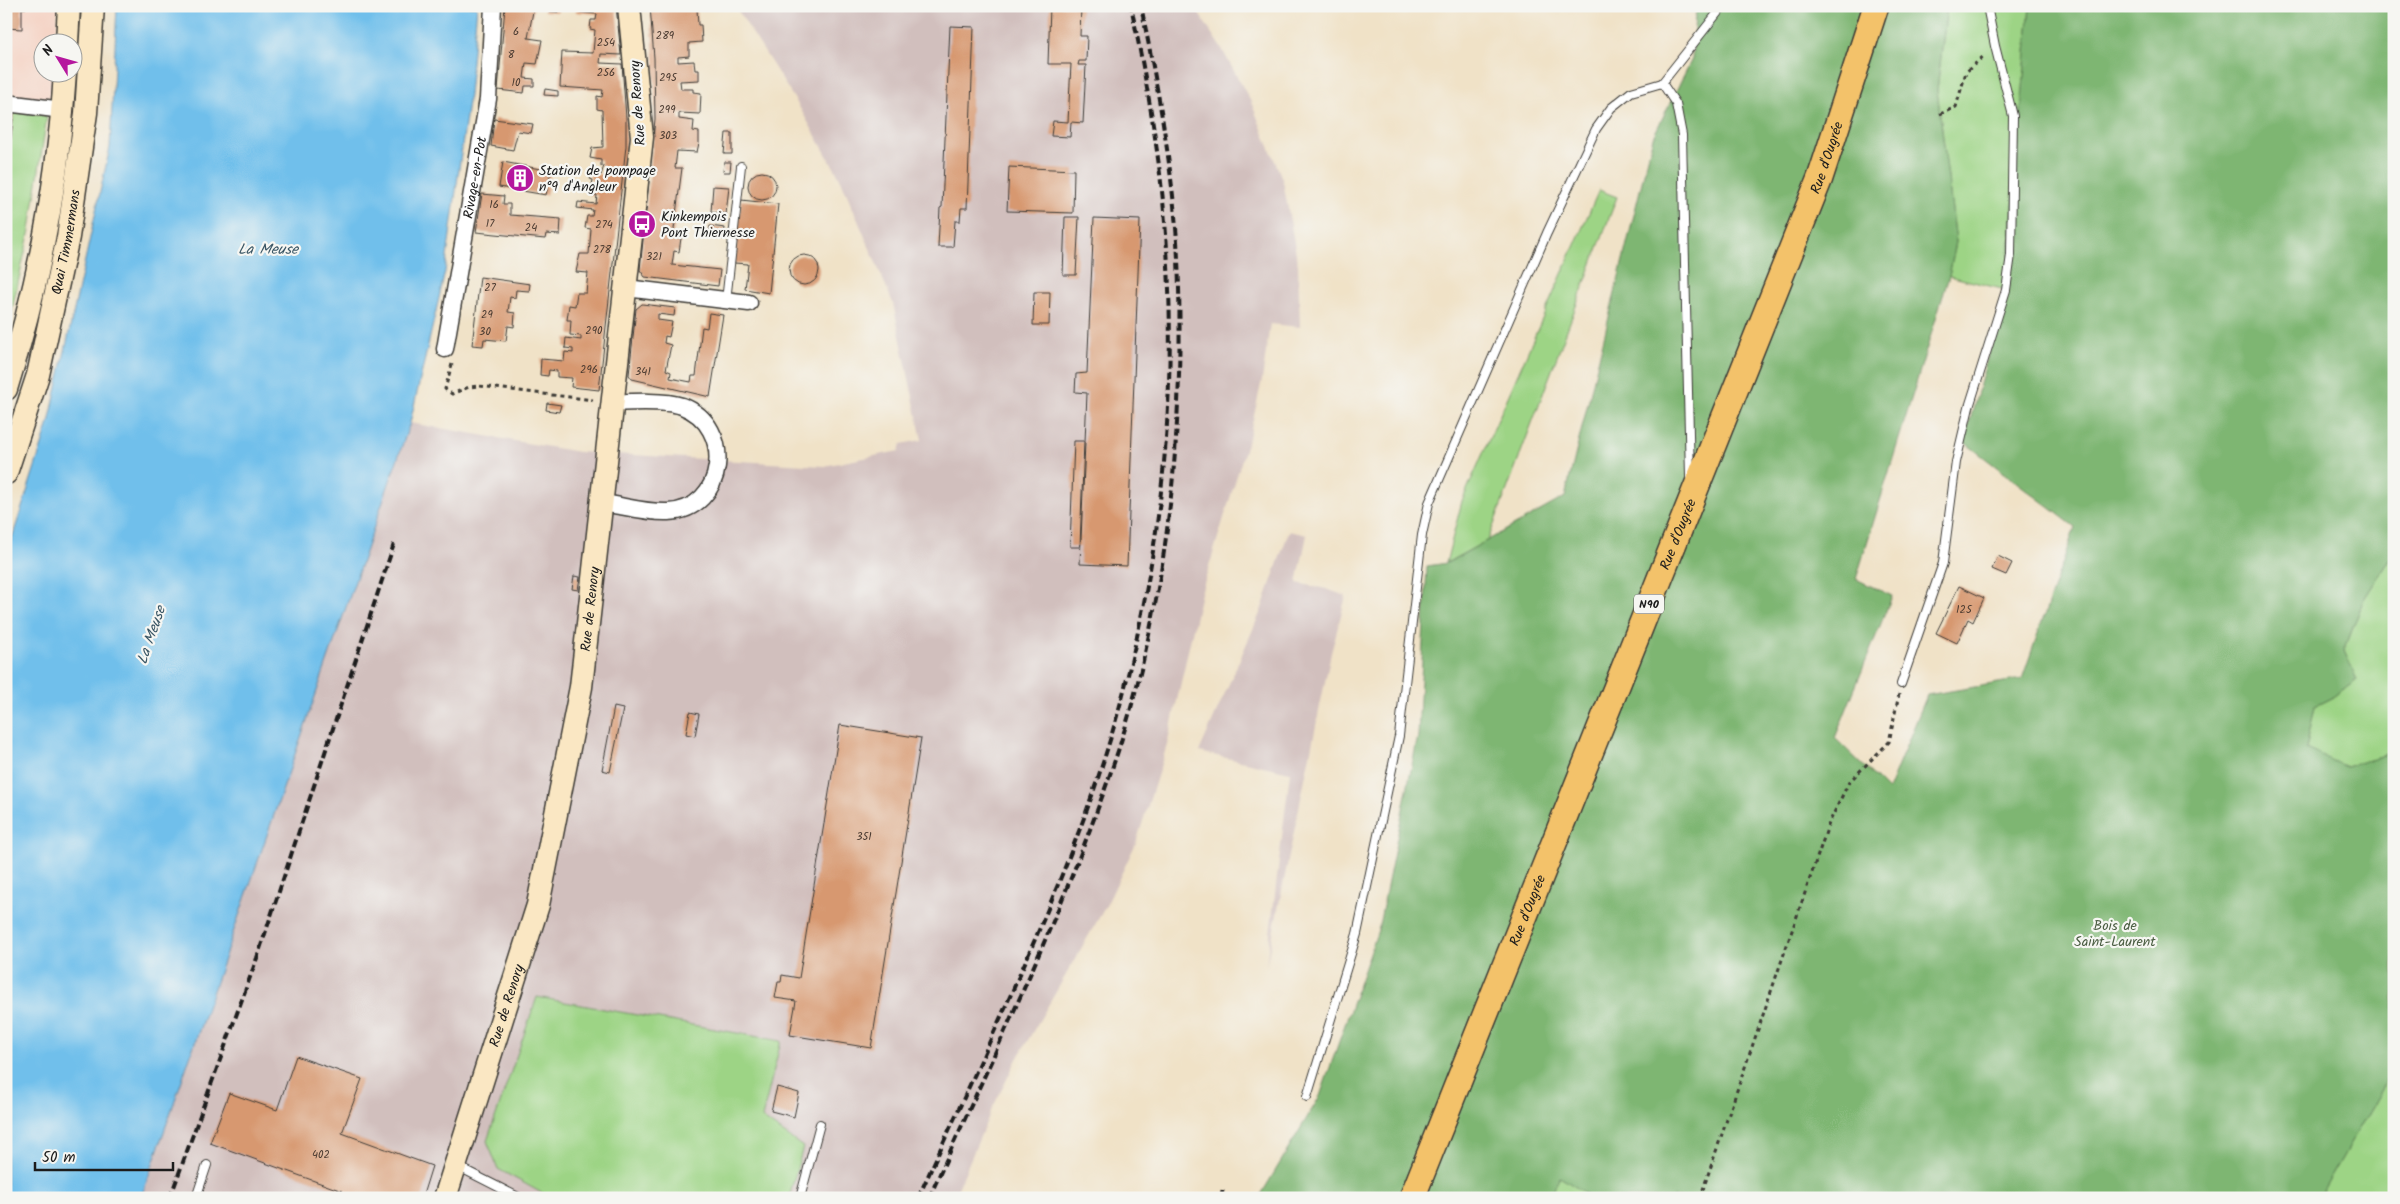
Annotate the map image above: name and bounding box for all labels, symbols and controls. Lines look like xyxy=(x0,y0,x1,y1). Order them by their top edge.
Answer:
house number: 6 xyxy=(513,23,519,41)
house number: 289 xyxy=(656,27,675,45)
north arrow xyxy=(32,32,82,82)
house number: 254 xyxy=(597,34,615,52)
text: N xyxy=(37,41,60,61)
house number: 8 xyxy=(508,46,515,64)
street label: Rue de Renory xyxy=(624,59,652,146)
house number: 256 xyxy=(597,64,615,82)
house number: 295 xyxy=(659,69,678,87)
house number: 10 xyxy=(512,74,521,92)
house number: 299 xyxy=(658,101,676,119)
street label: Rue d'Ougrée xyxy=(1805,118,1850,197)
house number: 303 xyxy=(659,127,677,145)
street label: Rivage-en-Pot xyxy=(458,134,493,220)
place label: Station de pompage n°9 d'Angleur xyxy=(539,160,657,198)
building icon: Station de pompage n°9 d'Angleur xyxy=(505,163,535,193)
street label: Quai Timmermans xyxy=(46,188,87,297)
house number: 16 xyxy=(489,196,499,214)
place label: Kinkempois Pont Thiernesse xyxy=(661,206,755,244)
bus stop icon: Kinkempois Pont Thiernesse xyxy=(627,209,657,239)
house number: 17 xyxy=(486,215,495,233)
house number: 274 xyxy=(595,216,613,234)
house number: 24 xyxy=(525,219,537,237)
water label: La Meuse xyxy=(238,238,299,262)
house number: 278 xyxy=(593,241,611,259)
house number: 321 xyxy=(646,248,662,266)
house number: 27 xyxy=(484,279,497,297)
house number: 29 xyxy=(481,306,494,324)
house number: 290 xyxy=(585,322,603,340)
house number: 30 xyxy=(479,323,491,341)
house number: 296 xyxy=(580,361,598,379)
house number: 341 xyxy=(635,363,651,381)
street label: Rue d'Ougrée xyxy=(1654,495,1703,573)
street label: Rue de Renory xyxy=(575,565,606,653)
road number: N90 xyxy=(1634,594,1664,614)
house number: 125 xyxy=(1956,601,1973,619)
water label: La Meuse xyxy=(131,602,173,668)
house number: 351 xyxy=(856,828,872,846)
street label: Rue d'Ougrée xyxy=(1504,871,1552,949)
park label: Bois de Saint-Laurent xyxy=(2074,915,2156,953)
street label: Rue de Renory xyxy=(484,961,531,1050)
scale bar xyxy=(35,1139,172,1171)
text: 50 m xyxy=(42,1146,76,1170)
house number: 402 xyxy=(312,1146,330,1164)

